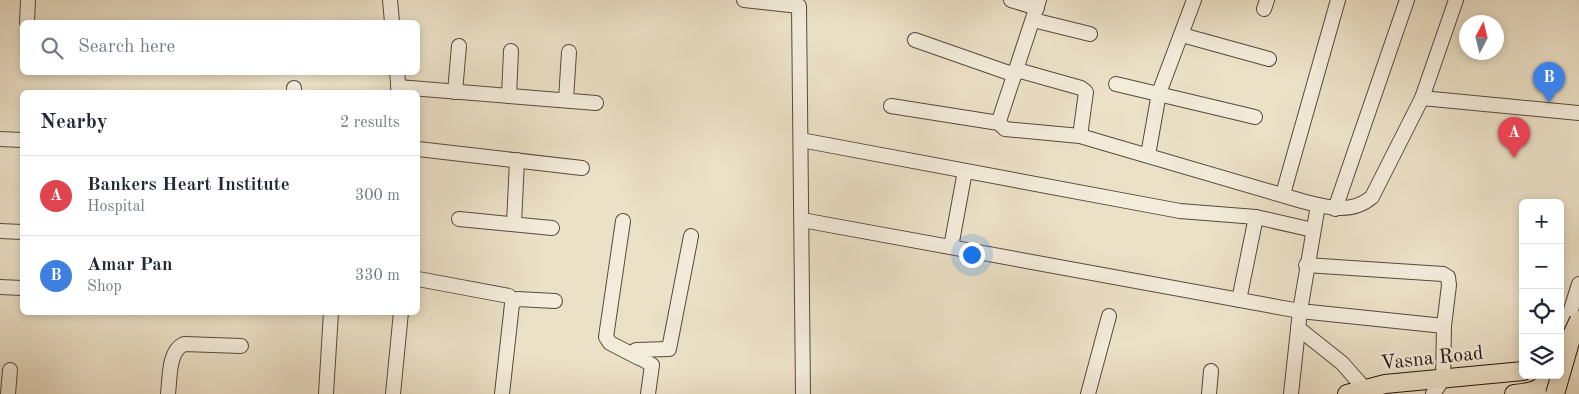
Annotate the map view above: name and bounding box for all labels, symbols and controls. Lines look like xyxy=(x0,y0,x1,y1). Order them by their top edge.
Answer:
north arrow xyxy=(1459,15,1504,60)
search box xyxy=(20,20,420,75)
icon: search xyxy=(38,34,66,62)
text: Search here xyxy=(78,38,175,57)
pin: B xyxy=(1533,62,1565,103)
text: Nearby xyxy=(40,112,108,133)
text: 2 results xyxy=(340,115,400,131)
pin: A xyxy=(1498,117,1530,158)
text: Bankers Heart Institute xyxy=(87,176,290,195)
text: A xyxy=(50,188,62,204)
text: 300 m xyxy=(355,188,400,204)
text: Hospital xyxy=(87,199,145,215)
map controls xyxy=(1519,199,1564,379)
button: + xyxy=(1519,199,1564,244)
your location xyxy=(959,242,985,268)
button: − xyxy=(1519,244,1564,289)
text: Amar Pan xyxy=(87,256,172,275)
text: B xyxy=(50,268,62,284)
text: 330 m xyxy=(355,268,400,284)
text: Shop xyxy=(87,279,122,295)
button: locate xyxy=(1519,289,1564,334)
button: layers xyxy=(1519,334,1564,379)
street label: Vasna Road xyxy=(1380,344,1484,374)

